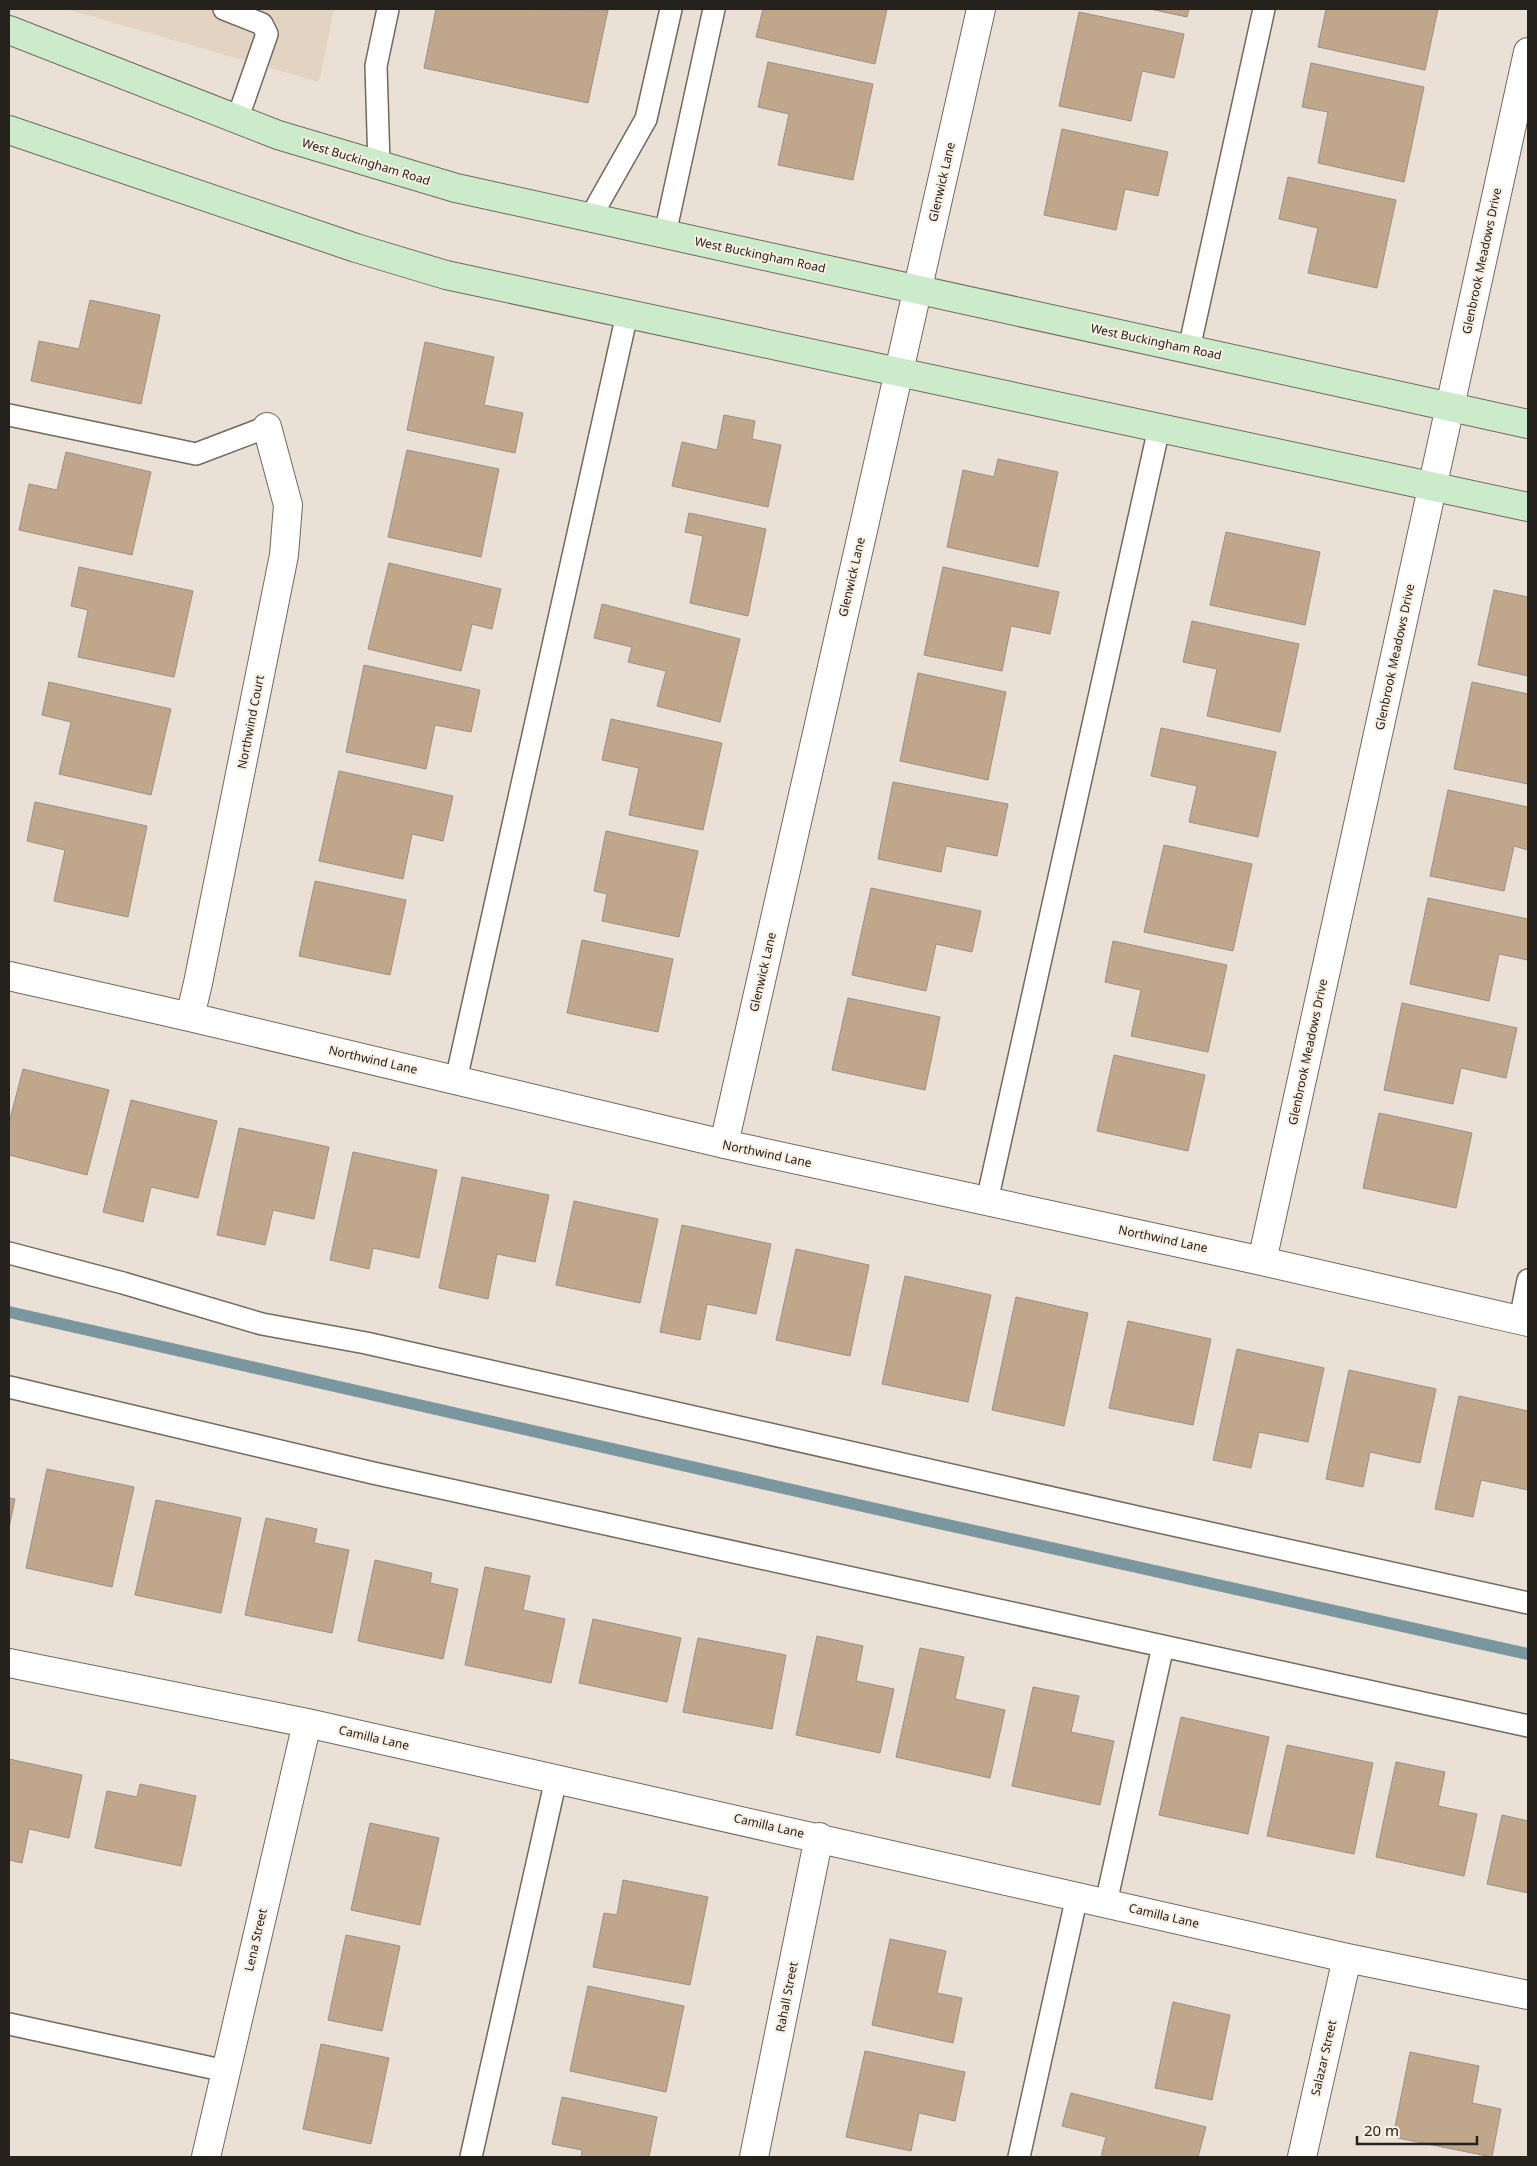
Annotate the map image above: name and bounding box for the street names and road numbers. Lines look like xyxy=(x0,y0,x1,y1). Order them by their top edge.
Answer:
street label: West Buckingham Road xyxy=(300,134,432,189)
street label: Glenwick Lane xyxy=(924,140,959,223)
street label: Glenbrook Meadows Drive xyxy=(1458,186,1505,335)
street label: West Buckingham Road xyxy=(693,232,827,277)
street label: West Buckingham Road xyxy=(1089,319,1223,364)
street label: Glenwick Lane xyxy=(834,535,869,618)
street label: Glenbrook Meadows Drive xyxy=(1371,582,1418,731)
street label: Northwind Court xyxy=(233,673,268,770)
street label: Glenwick Lane xyxy=(745,930,780,1013)
street label: Glenbrook Meadows Drive xyxy=(1284,977,1331,1126)
street label: Northwind Lane xyxy=(327,1041,419,1078)
street label: Northwind Lane xyxy=(721,1136,813,1171)
street label: Northwind Lane xyxy=(1117,1221,1209,1256)
street label: Camilla Lane xyxy=(337,1721,411,1754)
street label: Camilla Lane xyxy=(732,1809,806,1842)
street label: Camilla Lane xyxy=(1127,1899,1201,1932)
street label: Lena Street xyxy=(240,1906,271,1973)
street label: Rahall Street xyxy=(771,1960,802,2033)
street label: Salazar Street xyxy=(1307,2018,1341,2097)

